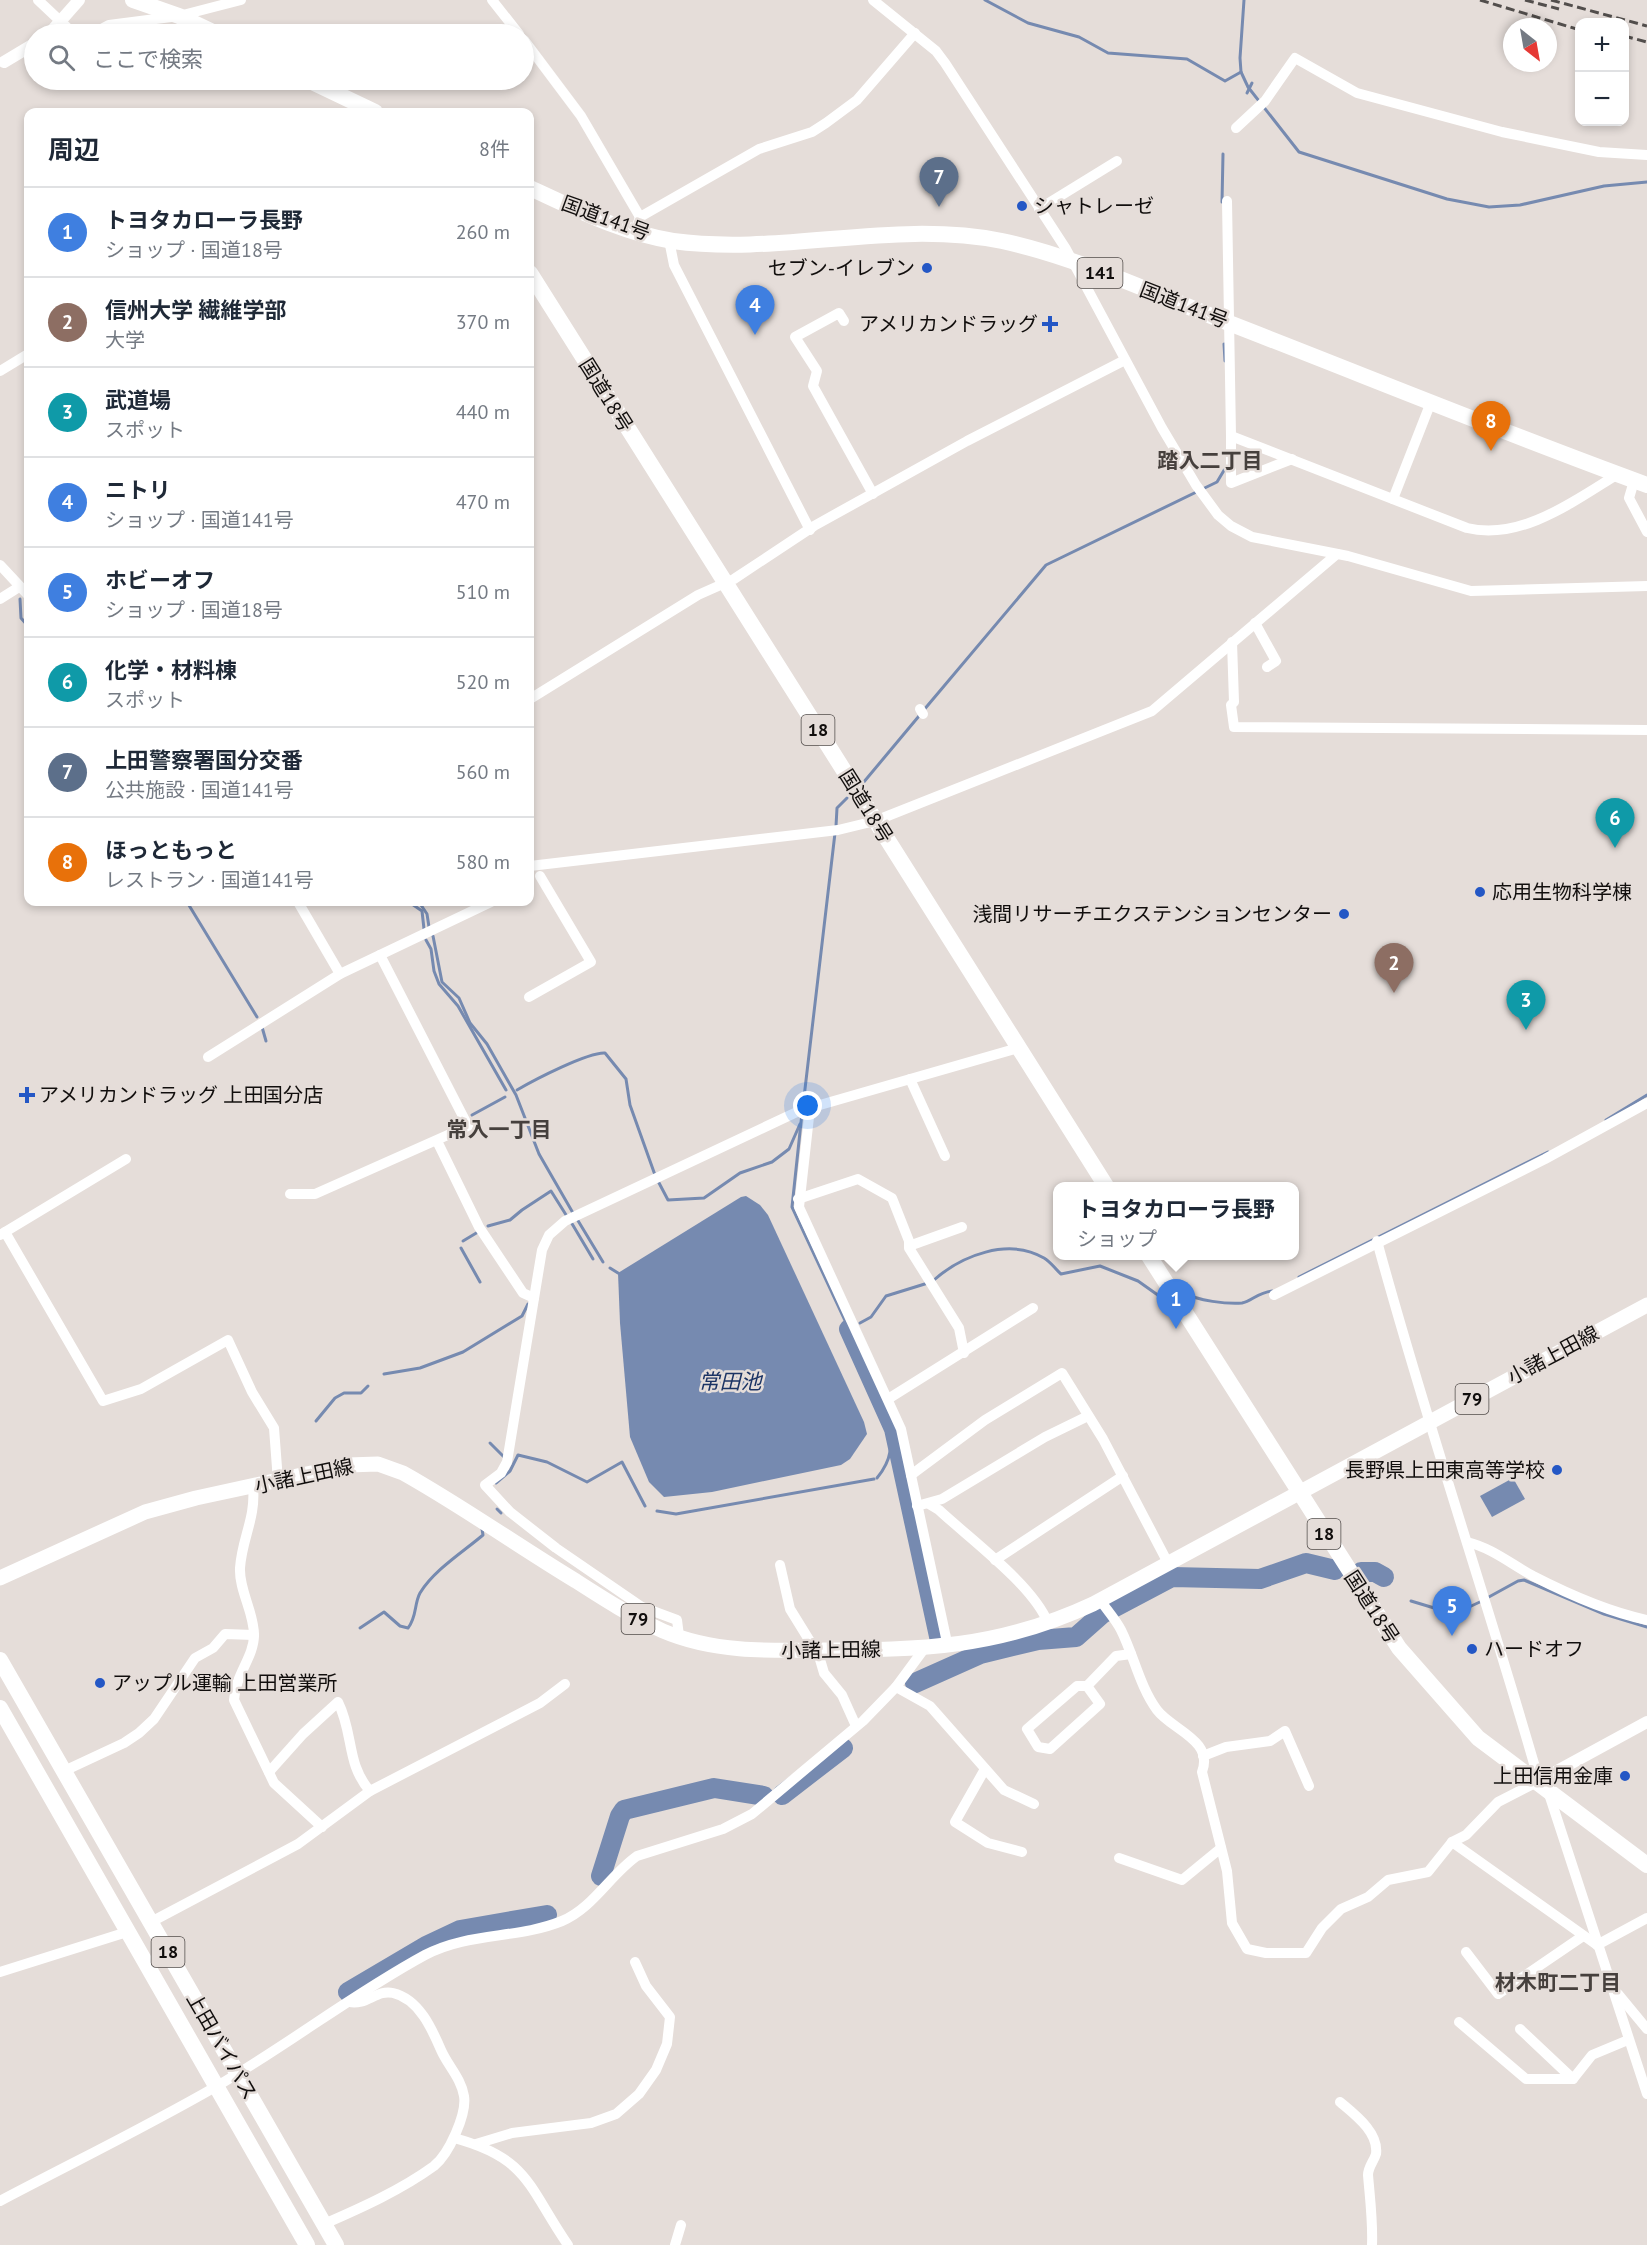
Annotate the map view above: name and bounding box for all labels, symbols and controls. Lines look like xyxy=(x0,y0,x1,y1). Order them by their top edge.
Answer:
north arrow xyxy=(1503,18,1557,72)
map controls xyxy=(1575,18,1629,126)
button: + xyxy=(1575,18,1629,72)
search box xyxy=(24,24,534,90)
icon: search xyxy=(45,41,78,74)
text: ここで検索 xyxy=(93,45,203,73)
button: − xyxy=(1575,72,1629,126)
text: 周辺 xyxy=(48,133,100,166)
text: 8件 xyxy=(479,136,510,162)
pin: 7 xyxy=(920,158,958,207)
street label: 国道141号 xyxy=(558,190,654,246)
place label: シャトレーゼ xyxy=(1034,193,1154,219)
marker: シャトレーゼ xyxy=(1015,199,1029,213)
text: トヨタカローラ長野 xyxy=(105,206,303,234)
text: 1 xyxy=(62,219,73,245)
text: 260 m xyxy=(456,219,510,245)
text: ショップ · 国道18号 xyxy=(105,237,283,263)
place label: セブン-イレブン xyxy=(768,255,915,281)
road number: 141 xyxy=(1078,258,1122,288)
marker: セブン-イレブン xyxy=(920,261,934,275)
street label: 国道141号 xyxy=(1136,276,1232,334)
pin: 4 xyxy=(736,286,774,335)
text: 信州大学 繊維学部 xyxy=(105,296,287,324)
text: 2 xyxy=(62,309,73,335)
text: 370 m xyxy=(456,309,510,335)
place label: アメリカンドラッグ xyxy=(859,311,1038,337)
marker: アメリカンドラッグ xyxy=(1043,317,1057,331)
text: 大学 xyxy=(105,327,145,353)
street label: 国道18号 xyxy=(573,353,639,437)
text: 武道場 xyxy=(105,386,171,414)
text: 3 xyxy=(62,399,73,425)
text: 440 m xyxy=(456,399,510,425)
pin: 8 xyxy=(1472,402,1510,451)
text: スポット xyxy=(105,417,185,443)
district label: 踏入二丁目 xyxy=(1158,447,1263,474)
text: ニトリ xyxy=(105,476,171,504)
text: 4 xyxy=(62,489,73,515)
text: 470 m xyxy=(456,489,510,515)
text: ショップ · 国道141号 xyxy=(105,507,294,533)
text: ホビーオフ xyxy=(105,566,215,594)
text: 5 xyxy=(62,579,73,605)
text: 510 m xyxy=(456,579,510,605)
text: ショップ · 国道18号 xyxy=(105,597,283,623)
text: 化学・材料棟 xyxy=(105,656,237,684)
text: 6 xyxy=(62,669,73,695)
text: 520 m xyxy=(456,669,510,695)
text: スポット xyxy=(105,687,185,713)
road number: 18 xyxy=(802,715,834,745)
text: 上田警察署国分交番 xyxy=(105,746,303,774)
text: 7 xyxy=(62,759,73,785)
text: 560 m xyxy=(456,759,510,785)
street label: 国道18号 xyxy=(833,764,899,848)
text: 公共施設 · 国道141号 xyxy=(105,777,294,803)
pin: 6 xyxy=(1596,798,1634,848)
text: ほっともっと xyxy=(105,836,237,864)
text: 8 xyxy=(62,849,73,875)
text: 580 m xyxy=(456,849,510,875)
text: レストラン · 国道141号 xyxy=(105,867,314,893)
place label: 応用生物科学棟 xyxy=(1492,879,1632,905)
marker: 応用生物科学棟 xyxy=(1473,885,1487,899)
place label: 浅間リサーチエクステンションセンター xyxy=(973,901,1332,927)
marker: 浅間リサーチエクステンションセンター xyxy=(1337,907,1351,921)
pin: 2 xyxy=(1374,944,1414,993)
pin: 3 xyxy=(1506,980,1546,1030)
place label: アメリカンドラッグ 上田国分店 xyxy=(39,1082,323,1108)
marker: アメリカンドラッグ 上田国分店 xyxy=(20,1088,34,1102)
your location xyxy=(793,1091,822,1120)
district label: 常入一丁目 xyxy=(447,1116,552,1143)
popup xyxy=(1053,1182,1299,1260)
text: トヨタカローラ長野 xyxy=(1077,1195,1275,1223)
text: ショップ xyxy=(1077,1226,1157,1252)
pin: 1 xyxy=(1156,1280,1196,1329)
street label: 小諸上田線 xyxy=(1503,1320,1603,1390)
water label: 常田池 xyxy=(699,1368,763,1395)
road number: 79 xyxy=(1456,1384,1488,1414)
street label: 小諸上田線 xyxy=(252,1453,356,1499)
place label: 長野県上田東高等学校 xyxy=(1345,1457,1545,1483)
marker: 長野県上田東高等学校 xyxy=(1550,1463,1564,1477)
road number: 18 xyxy=(1308,1519,1340,1549)
street label: 国道18号 xyxy=(1339,1566,1405,1648)
pin: 5 xyxy=(1432,1586,1472,1636)
road number: 79 xyxy=(622,1604,654,1634)
street label: 小諸上田線 xyxy=(781,1636,881,1664)
place label: ハードオフ xyxy=(1484,1636,1584,1662)
marker: ハードオフ xyxy=(1465,1642,1479,1656)
place label: アップル運輸 上田営業所 xyxy=(112,1670,337,1696)
marker: アップル運輸 上田営業所 xyxy=(93,1676,107,1690)
place label: 上田信用金庫 xyxy=(1493,1763,1613,1789)
marker: 上田信用金庫 xyxy=(1618,1769,1632,1783)
road number: 18 xyxy=(152,1937,184,1967)
district label: 材木町二丁目 xyxy=(1495,1969,1621,1996)
street label: 上田バイパス xyxy=(181,1988,263,2104)

